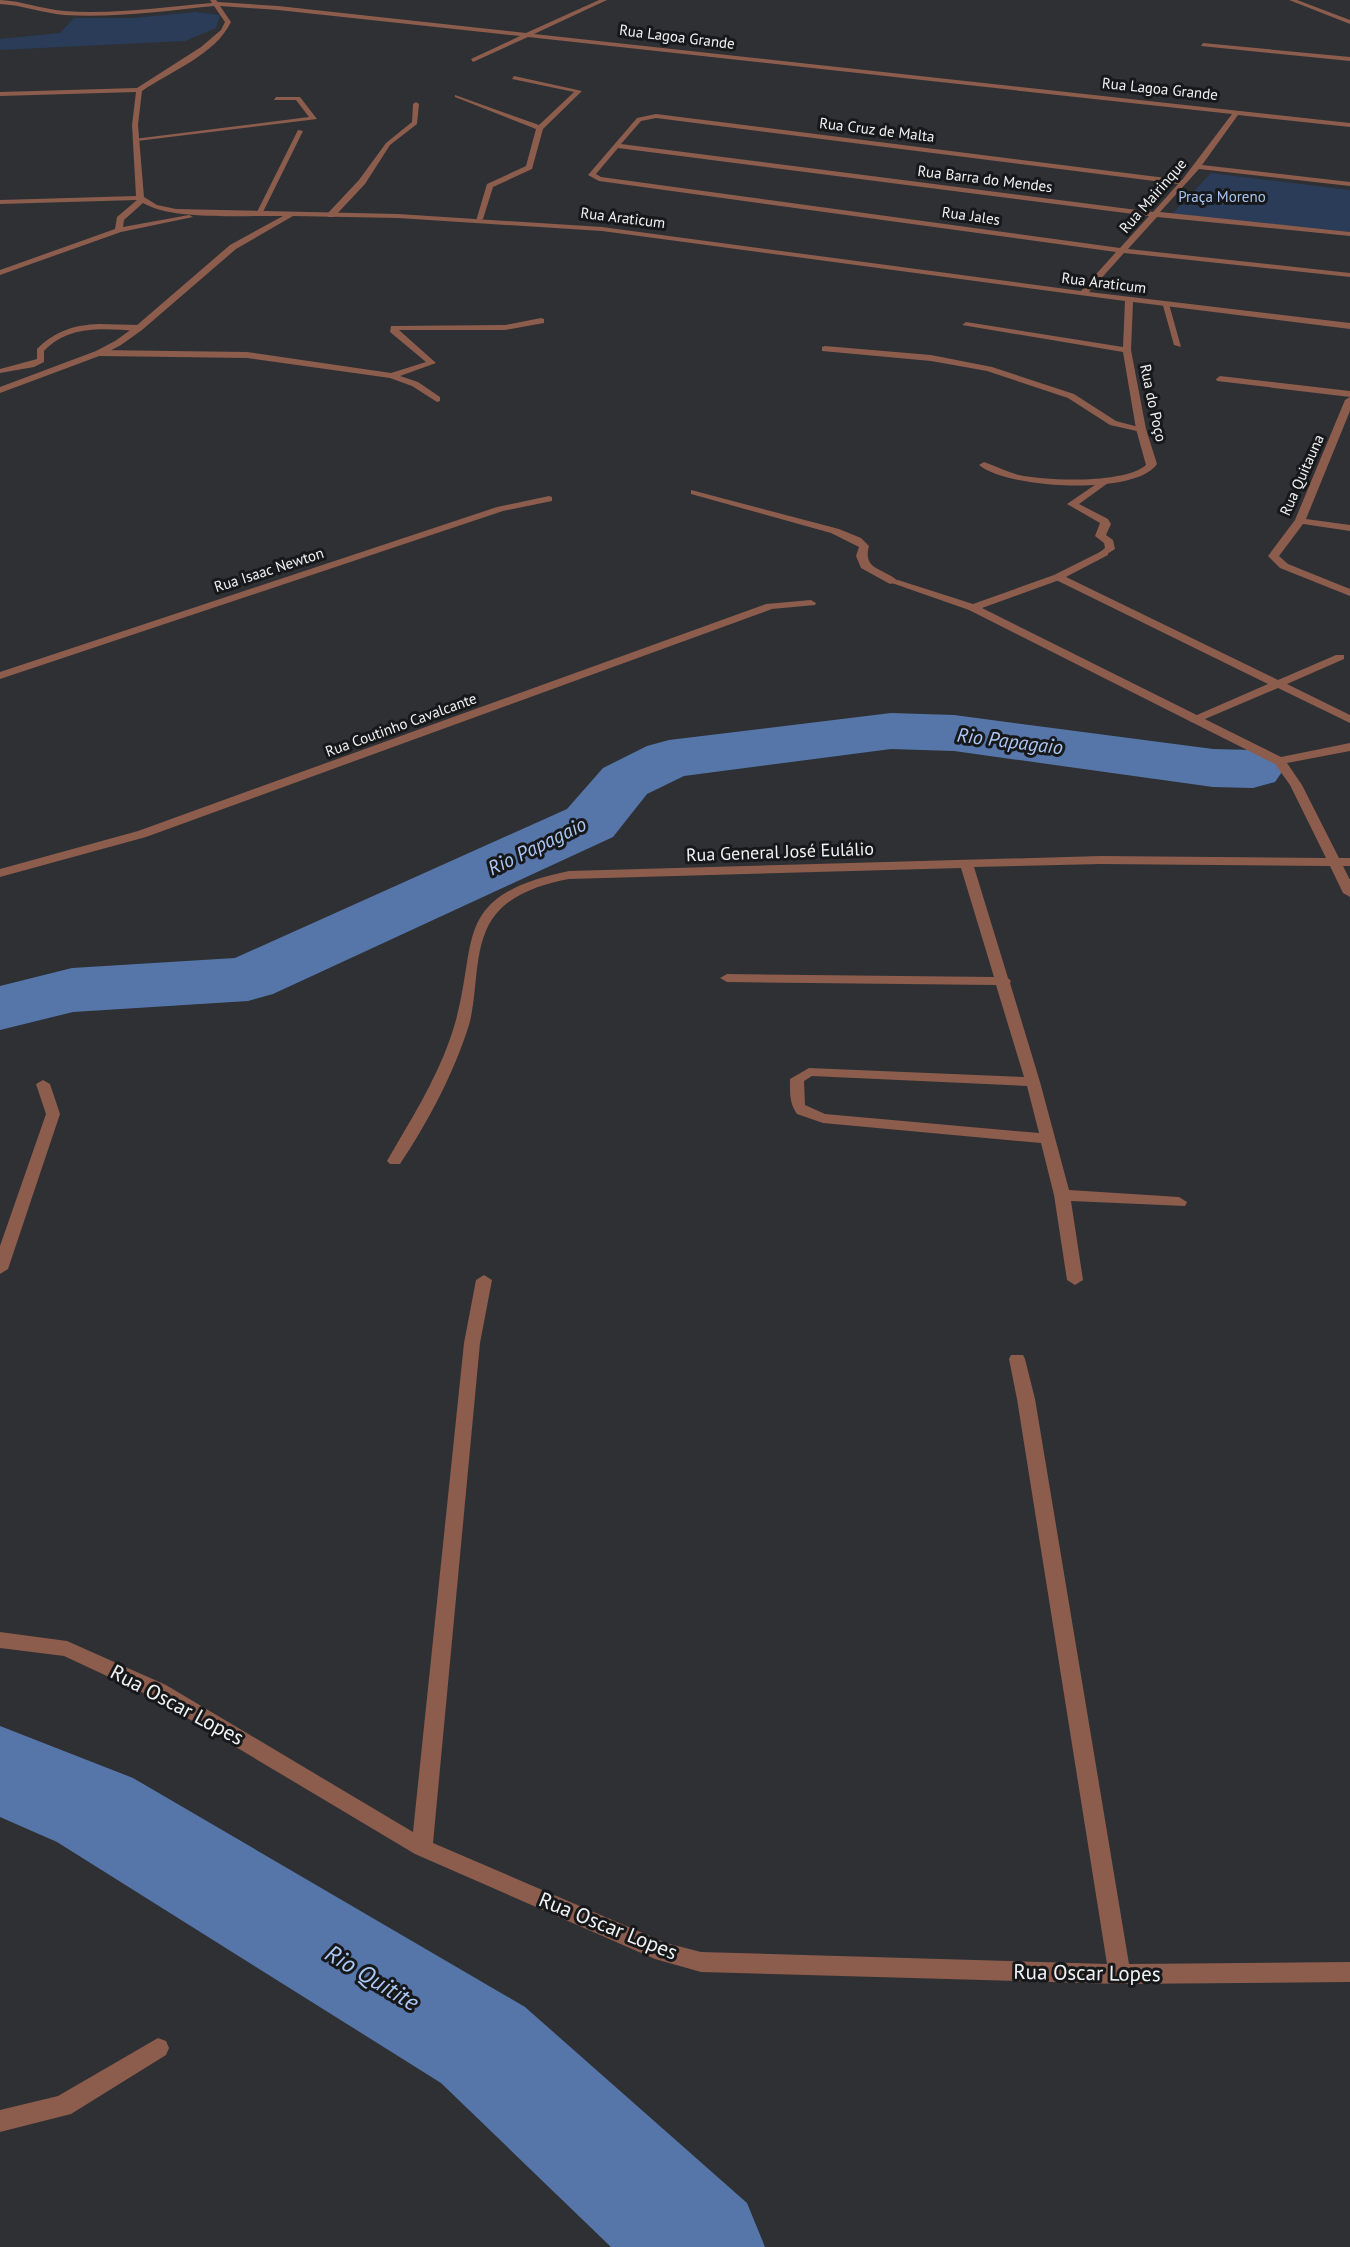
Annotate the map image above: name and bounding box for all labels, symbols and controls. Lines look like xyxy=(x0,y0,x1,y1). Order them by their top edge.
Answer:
street label: Rua Lagoa Grande xyxy=(618,20,736,53)
street label: Rua Lagoa Grande xyxy=(1101,73,1219,104)
street label: Rua Cruz de Malta xyxy=(818,113,936,146)
street label: Rua Mairinque xyxy=(1115,154,1190,237)
street label: Rua Barra do Mendes xyxy=(916,161,1054,196)
park label: Praça Moreno xyxy=(1178,187,1266,206)
street label: Rua Jales xyxy=(941,202,1001,229)
street label: Rua Araticum xyxy=(580,203,667,232)
street label: Rua Araticum xyxy=(1061,268,1148,297)
street label: Rua do Poço xyxy=(1136,362,1171,443)
street label: Rua Quitauna xyxy=(1275,431,1328,518)
street label: Rua Isaac Newton xyxy=(212,543,326,596)
street label: Rua Coutinho Cavalcante xyxy=(323,688,479,761)
water label: Rio Papagaio xyxy=(955,722,1065,760)
water label: Rio Papagaio xyxy=(483,811,591,881)
street label: Rua General José Eulálio xyxy=(686,837,874,866)
street label: Rua Oscar Lopes xyxy=(106,1658,249,1751)
street label: Rua Oscar Lopes xyxy=(535,1885,681,1966)
water label: Rio Quitite xyxy=(320,1937,425,2018)
street label: Rua Oscar Lopes xyxy=(1013,1958,1161,1987)

